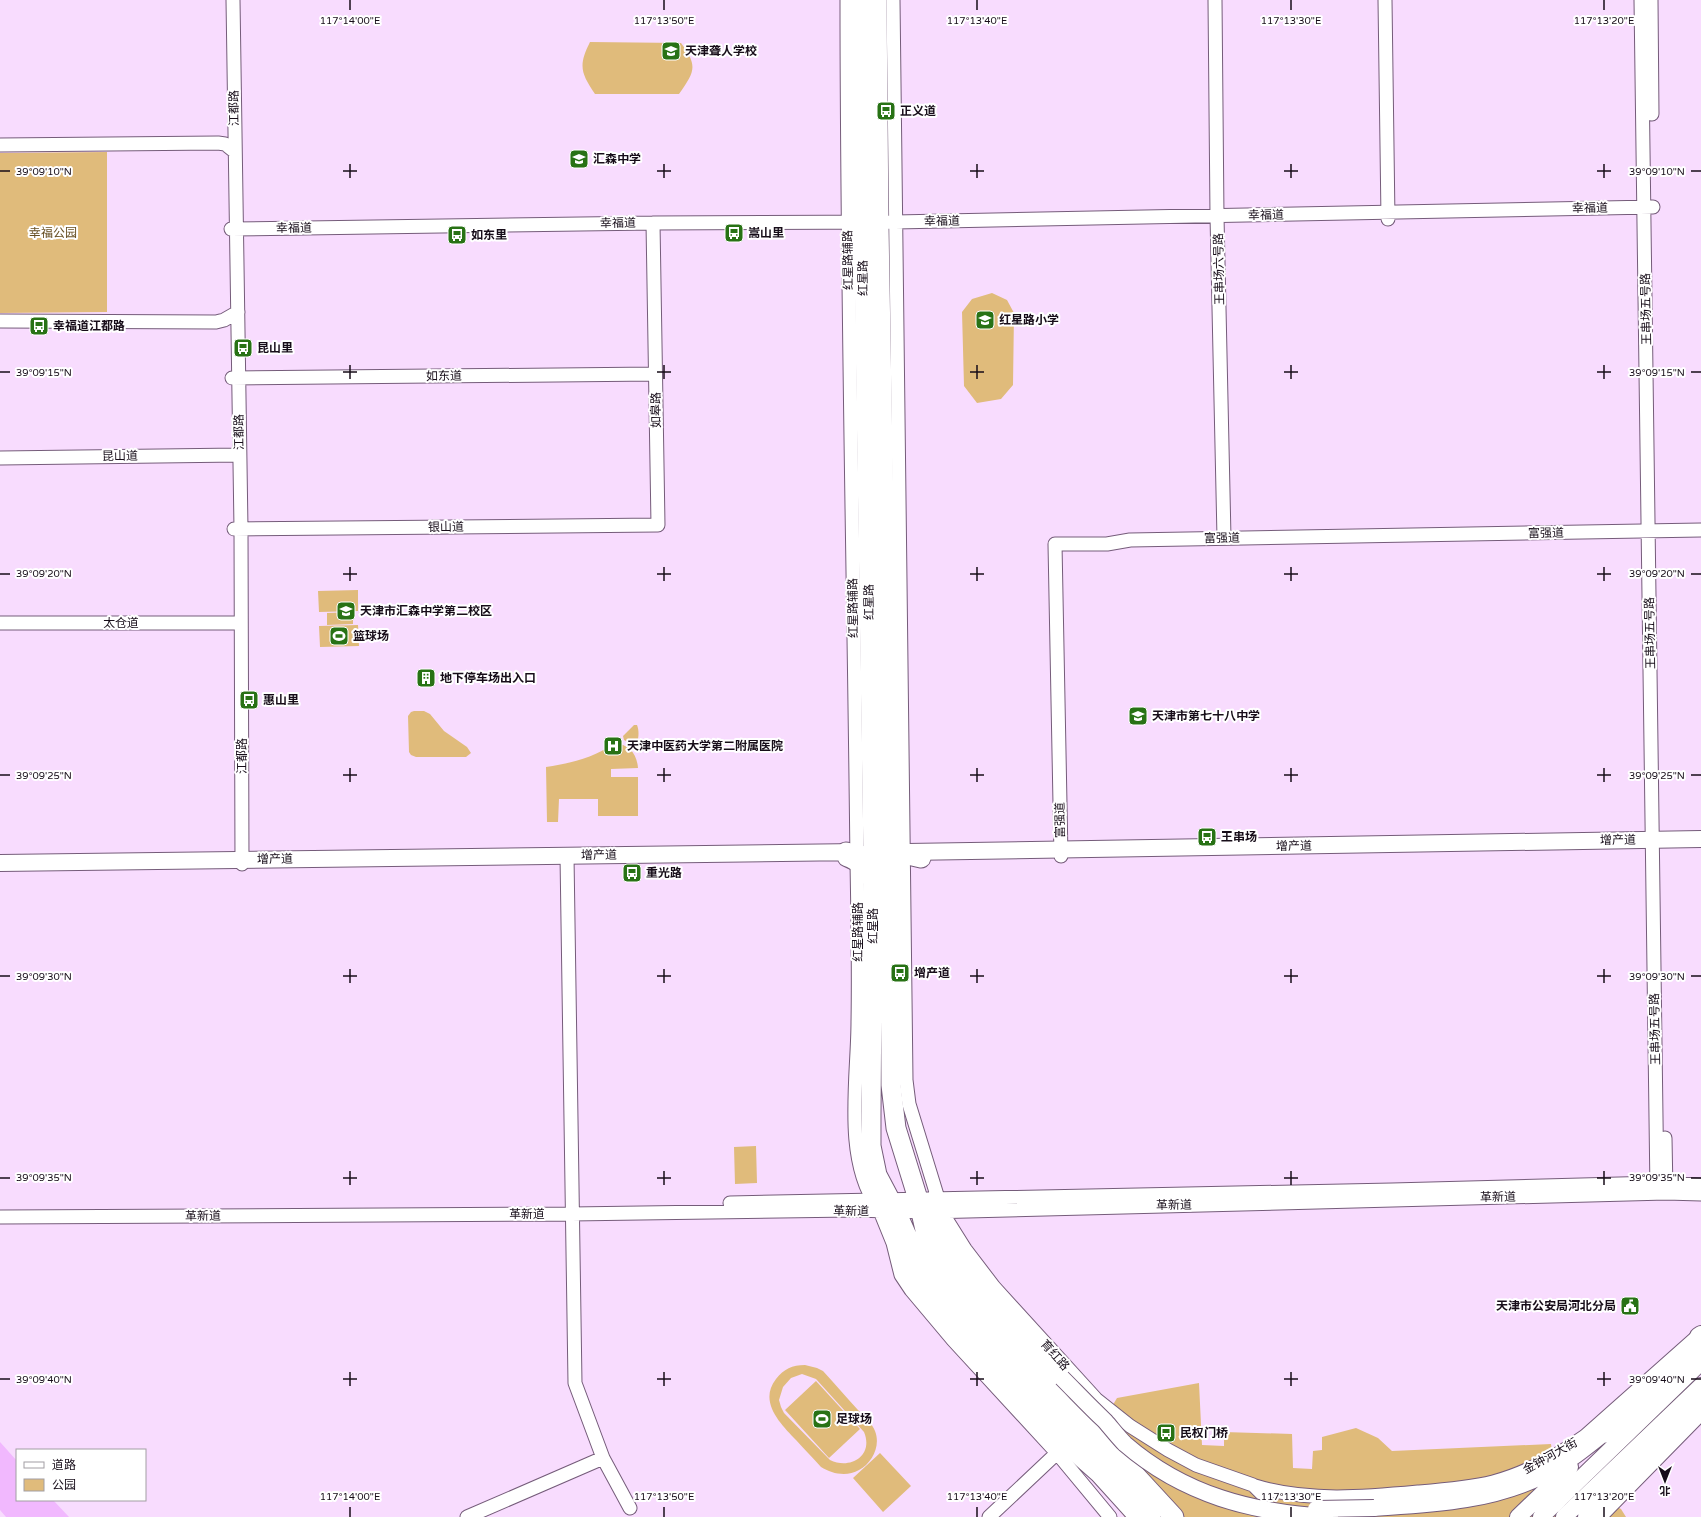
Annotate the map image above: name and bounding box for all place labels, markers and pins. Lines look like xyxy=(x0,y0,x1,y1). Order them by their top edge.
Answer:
school or university icon: 天津聋人学校 xyxy=(660,40,682,62)
place label: 天津聋人学校 xyxy=(685,44,757,58)
bus stop icon: 正义道 xyxy=(875,100,897,122)
place label: 正义道 xyxy=(900,104,936,118)
school or university icon: 汇森中学 xyxy=(568,148,590,170)
place label: 汇森中学 xyxy=(593,152,641,166)
bus stop icon: 嵩山里 xyxy=(723,222,745,244)
bus stop icon: 如东里 xyxy=(446,224,468,246)
place label: 嵩山里 xyxy=(748,226,784,240)
place label: 如东里 xyxy=(471,228,507,242)
school or university icon: 红星路小学 xyxy=(974,309,996,331)
place label: 红星路小学 xyxy=(999,313,1059,327)
bus stop icon: 幸福道江都路 xyxy=(28,315,50,337)
place label: 幸福道江都路 xyxy=(53,319,125,333)
bus stop icon: 昆山里 xyxy=(232,337,254,359)
place label: 昆山里 xyxy=(257,341,293,355)
school or university icon: 天津市汇森中学第二校区 xyxy=(335,600,357,622)
place label: 天津市汇森中学第二校区 xyxy=(360,604,492,618)
sports icon: 篮球场 xyxy=(328,625,350,647)
place label: 篮球场 xyxy=(353,629,389,643)
building icon: 地下停车场出入口 xyxy=(415,667,437,689)
place label: 地下停车场出入口 xyxy=(440,671,536,685)
bus stop icon: 惠山里 xyxy=(238,689,260,711)
place label: 惠山里 xyxy=(263,693,299,707)
school or university icon: 天津市第七十八中学 xyxy=(1127,705,1149,727)
place label: 天津市第七十八中学 xyxy=(1152,709,1260,723)
hospital icon: 天津中医药大学第二附属医院 xyxy=(602,735,624,757)
place label: 天津中医药大学第二附属医院 xyxy=(627,739,783,753)
bus stop icon: 王串场 xyxy=(1196,826,1218,848)
place label: 王串场 xyxy=(1221,830,1257,844)
bus stop icon: 重光路 xyxy=(621,862,643,884)
place label: 重光路 xyxy=(646,866,682,880)
bus stop icon: 增产道 xyxy=(889,962,911,984)
place label: 增产道 xyxy=(914,966,950,980)
public building icon: 天津市公安局河北分局 xyxy=(1619,1295,1641,1317)
place label: 天津市公安局河北分局 xyxy=(1496,1299,1616,1313)
sports icon: 足球场 xyxy=(811,1408,833,1430)
place label: 足球场 xyxy=(836,1412,872,1426)
bus stop icon: 民权门桥 xyxy=(1155,1422,1177,1444)
place label: 民权门桥 xyxy=(1180,1426,1228,1440)

